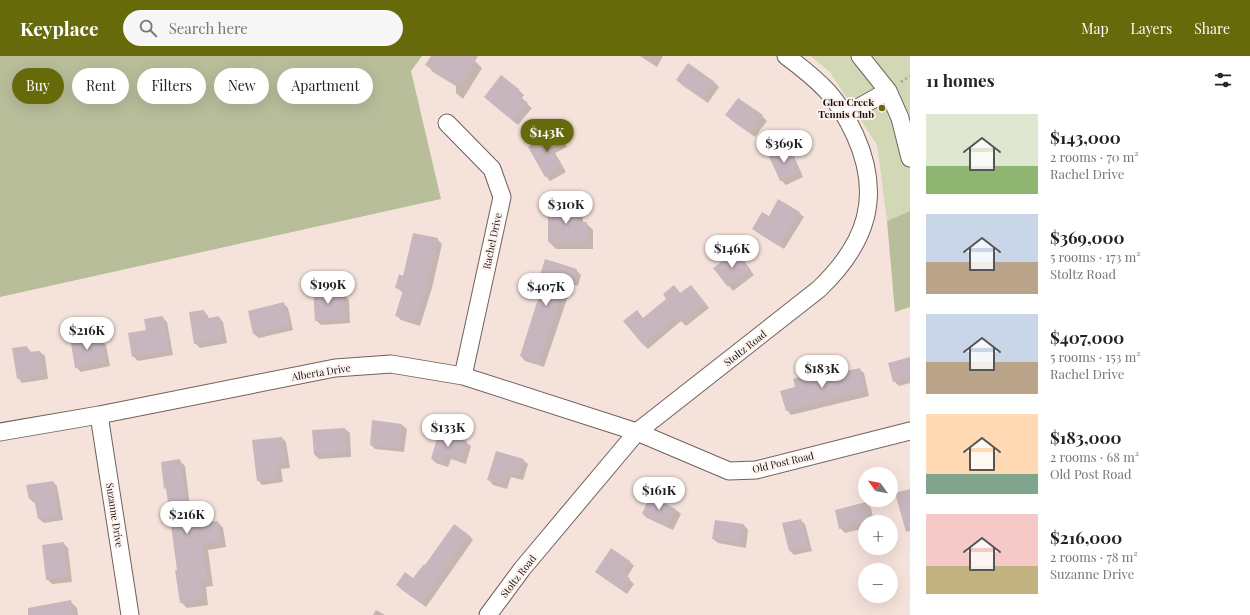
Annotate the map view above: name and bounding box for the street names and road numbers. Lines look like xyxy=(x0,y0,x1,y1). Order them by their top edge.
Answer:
street label: Rachel Drive xyxy=(479,212,505,270)
street label: Stoltz Road xyxy=(721,327,769,369)
street label: Alberta Drive xyxy=(289,360,352,384)
street label: Old Post Road xyxy=(751,448,815,476)
street label: Suzanne Drive xyxy=(103,482,127,548)
street label: Stoltz Road xyxy=(497,552,539,600)

